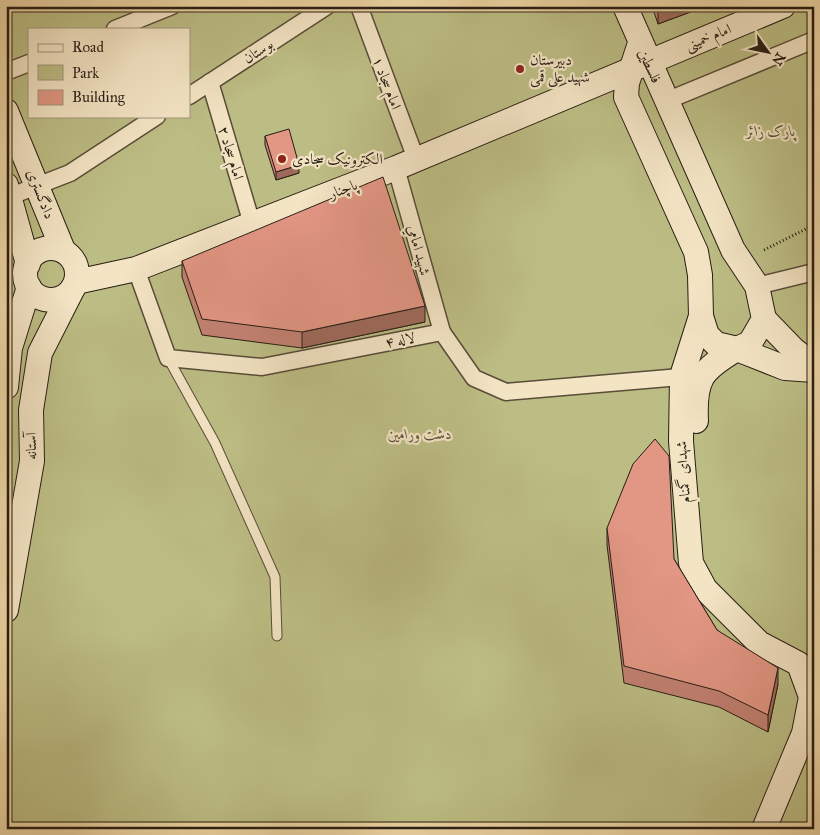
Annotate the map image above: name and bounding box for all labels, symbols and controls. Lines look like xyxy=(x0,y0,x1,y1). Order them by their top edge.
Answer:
street label: امام خمینی xyxy=(682,20,735,58)
legend xyxy=(28,28,190,118)
north arrow xyxy=(742,28,792,78)
street label: بوستان xyxy=(240,35,277,67)
text: Road xyxy=(72,38,104,56)
street label: فلسطین xyxy=(634,46,666,86)
text: N xyxy=(768,49,789,69)
place label: دبیرستان شهید علی قمی xyxy=(530,51,590,88)
street label: امام سجاد ۱ xyxy=(365,54,405,113)
marker: دبیرستان شهید علی قمی xyxy=(514,63,526,75)
text: Park xyxy=(72,64,99,82)
text: Building xyxy=(72,88,126,106)
park label: پارک زائر xyxy=(745,122,797,142)
street label: امام سجاد ۲ xyxy=(210,124,248,183)
place label: الکترونیک سجادی xyxy=(292,150,383,168)
marker: الکترونیک سجادی xyxy=(276,153,288,165)
street label: دادگستری xyxy=(23,167,59,221)
street label: پاچنار xyxy=(324,175,362,205)
street label: شهيد امامي xyxy=(401,223,434,278)
street label: لاله ۴ xyxy=(384,328,416,352)
park label: دشت ورامین xyxy=(388,425,452,443)
street label: آستانه xyxy=(22,431,40,460)
street label: شهدای گمنام xyxy=(671,440,698,504)

